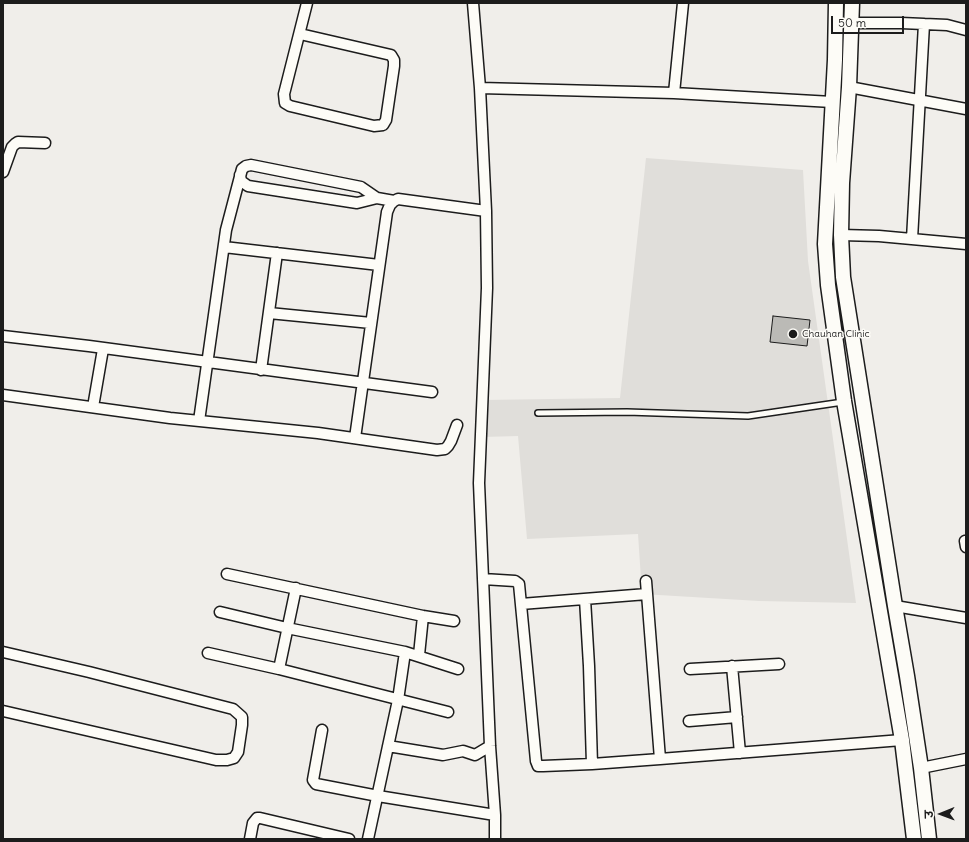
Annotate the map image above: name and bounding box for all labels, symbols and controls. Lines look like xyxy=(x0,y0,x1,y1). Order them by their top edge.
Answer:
scale bar xyxy=(833,8,906,34)
text: 50 m xyxy=(838,15,866,30)
marker: Chauhan Clinic xyxy=(787,328,799,340)
place label: Chauhan Clinic xyxy=(802,328,870,340)
north arrow xyxy=(921,794,961,834)
text: उ xyxy=(922,810,936,818)

